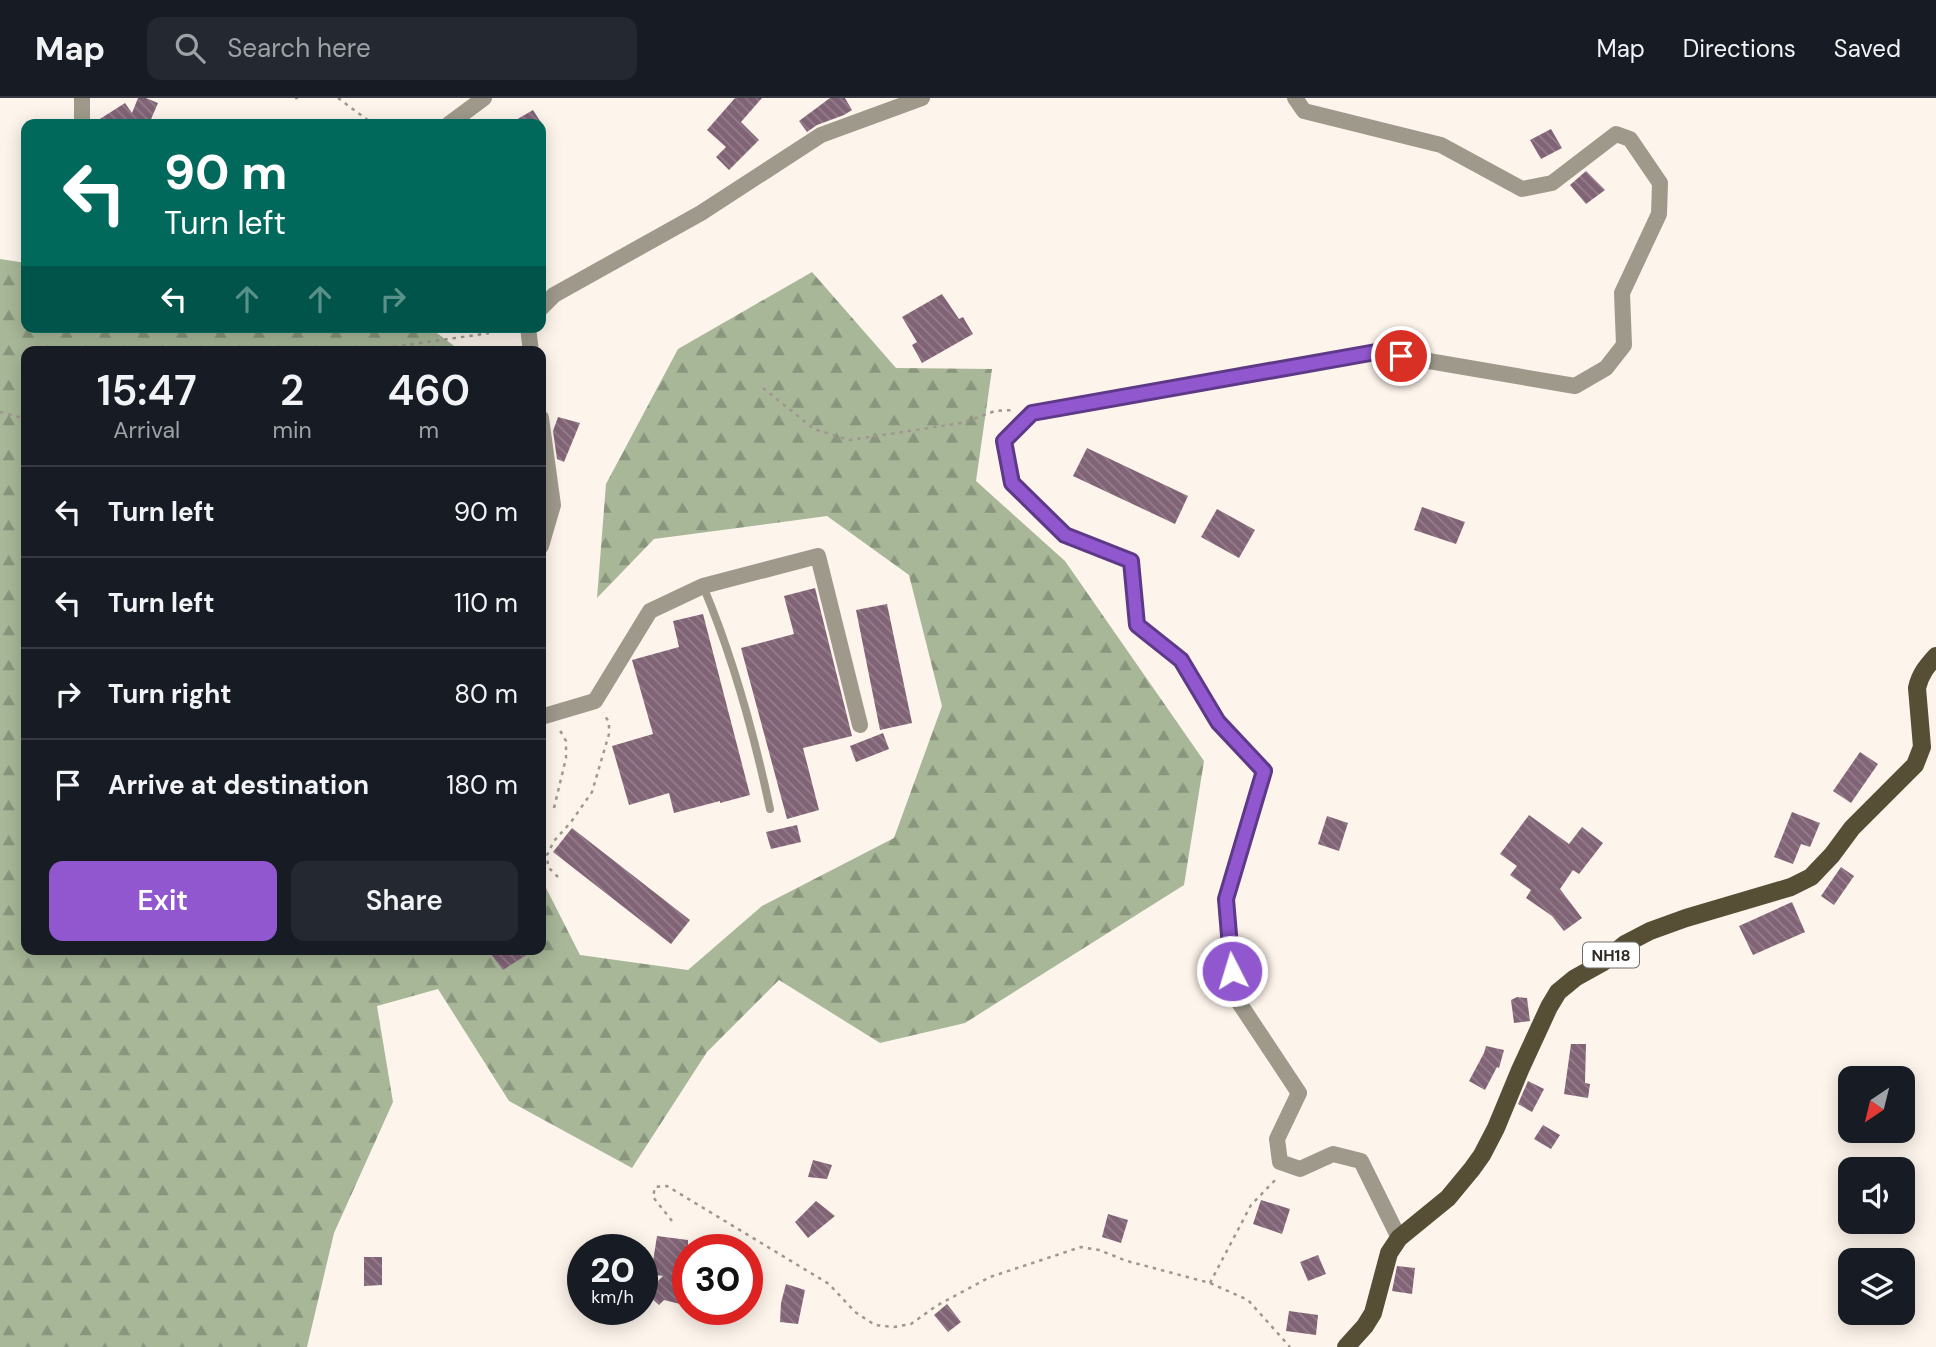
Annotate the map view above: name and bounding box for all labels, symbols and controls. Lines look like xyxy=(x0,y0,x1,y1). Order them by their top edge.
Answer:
search box xyxy=(147,17,637,80)
text: Map xyxy=(35,27,105,70)
icon: search xyxy=(171,29,209,67)
text: Search here xyxy=(227,31,371,65)
text: Map xyxy=(1597,33,1645,64)
text: Directions xyxy=(1683,33,1796,64)
text: Saved xyxy=(1834,33,1901,64)
text: 90 m xyxy=(164,140,287,204)
icon: left xyxy=(49,147,140,238)
text: Turn left xyxy=(164,202,286,244)
icon: left xyxy=(155,280,193,318)
icon: ahead xyxy=(228,280,266,318)
icon: ahead xyxy=(301,280,339,318)
icon: right xyxy=(374,280,412,318)
pin xyxy=(1371,326,1431,386)
icon: arrive xyxy=(1382,337,1420,375)
text: 15:47 xyxy=(97,363,197,418)
text: 2 xyxy=(280,363,304,418)
text: 460 xyxy=(387,363,470,418)
text: Arrival xyxy=(113,415,180,445)
text: min xyxy=(272,415,312,445)
text: m xyxy=(419,415,439,445)
icon: left xyxy=(49,493,87,531)
text: Turn left xyxy=(108,495,215,529)
text: 90 m xyxy=(454,495,518,529)
icon: left xyxy=(49,584,87,622)
text: Turn left xyxy=(108,586,215,620)
text: 110 m xyxy=(454,586,518,620)
icon: right xyxy=(49,675,87,713)
text: Turn right xyxy=(108,677,232,711)
text: 80 m xyxy=(454,677,518,711)
icon: arrive xyxy=(49,766,87,804)
text: Arrive at destination xyxy=(108,768,369,802)
text: 180 m xyxy=(446,768,518,802)
button: Exit xyxy=(49,861,277,941)
button: Share xyxy=(291,861,518,941)
position arrow xyxy=(1195,934,1269,1008)
road number: NH18 xyxy=(1583,942,1639,968)
north arrow xyxy=(1838,1066,1914,1143)
map controls xyxy=(1838,1066,1915,1325)
button: sound xyxy=(1838,1157,1915,1234)
speed limit sign: 30 xyxy=(672,1234,763,1325)
text: 20 xyxy=(590,1247,635,1293)
button: layers xyxy=(1838,1248,1915,1325)
text: km/h xyxy=(591,1285,634,1309)

